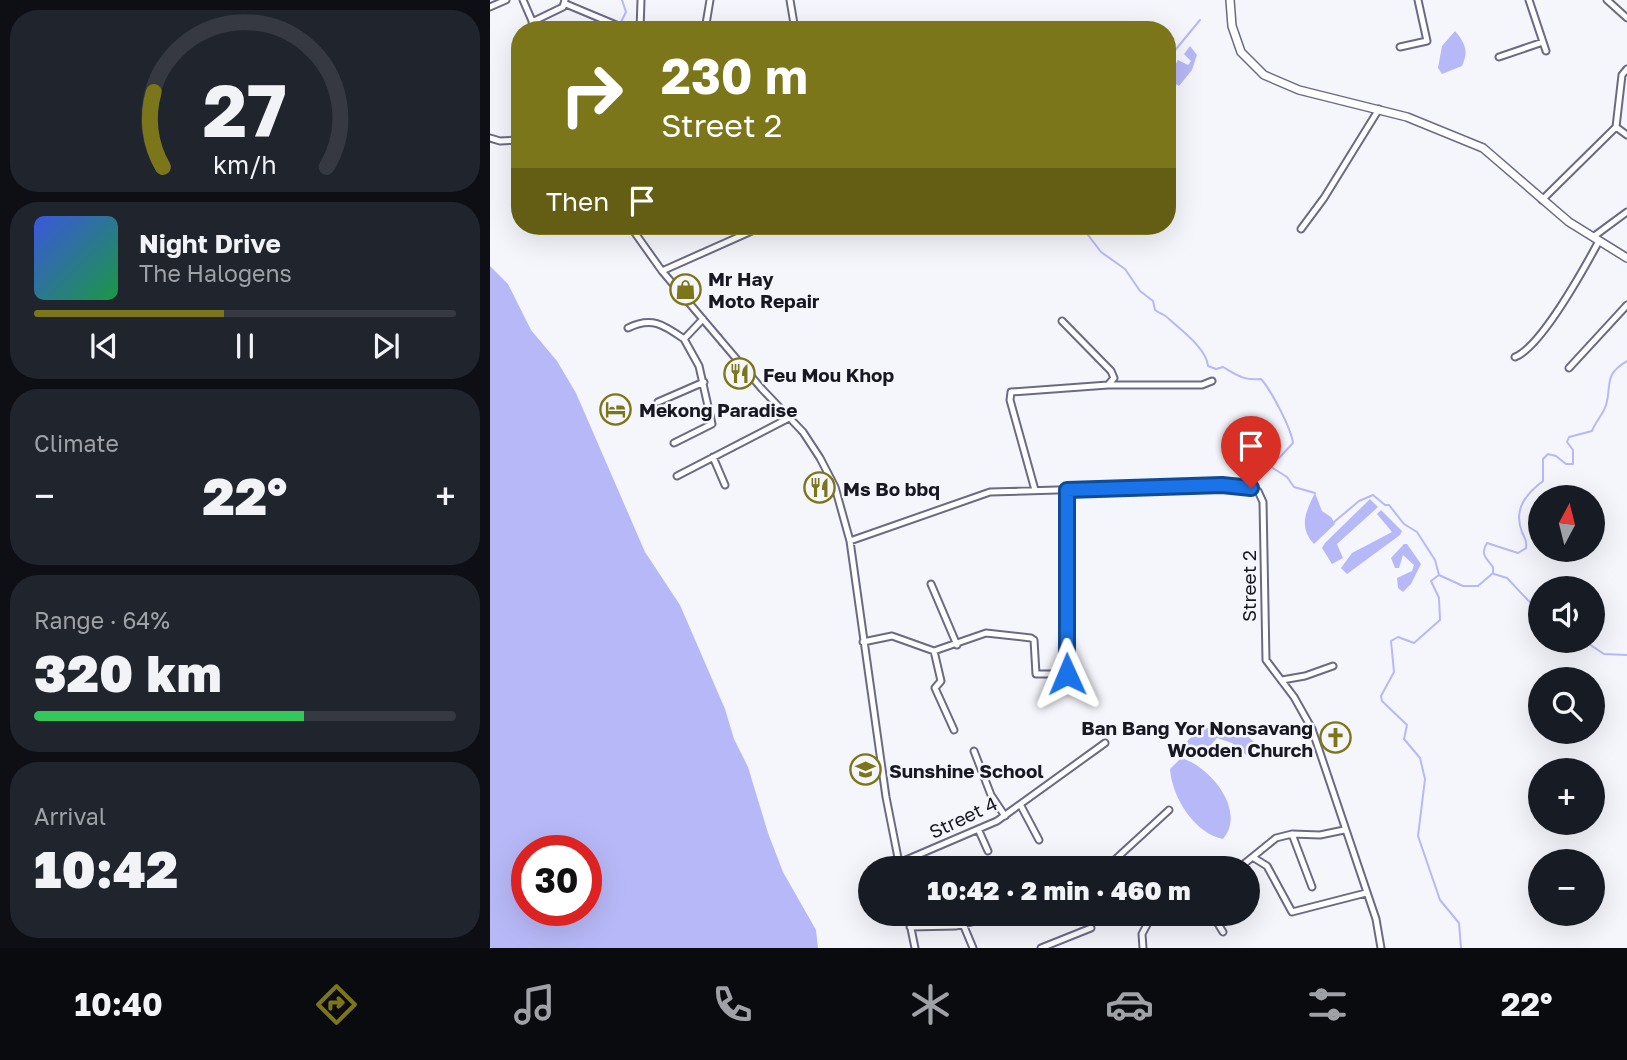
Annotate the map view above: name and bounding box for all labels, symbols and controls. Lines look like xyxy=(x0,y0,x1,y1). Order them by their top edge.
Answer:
text: 230 m xyxy=(661,46,808,105)
icon: right xyxy=(546,49,637,140)
text: 27 xyxy=(203,66,287,153)
text: Street 2 xyxy=(661,106,782,144)
text: km/h xyxy=(213,149,277,180)
icon: arrive xyxy=(623,182,661,220)
text: Then xyxy=(546,186,609,217)
text: Night Drive xyxy=(139,228,281,259)
text: The Halogens xyxy=(139,259,292,287)
place label: Mr Hay Moto Repair xyxy=(708,267,820,312)
shop icon: Mr Hay Moto Repair xyxy=(668,272,702,306)
icon: previous xyxy=(85,327,123,365)
icon: pause xyxy=(226,327,264,365)
icon: next xyxy=(367,327,405,365)
restaurant icon: Feu Mou Khop xyxy=(723,357,757,391)
place label: Feu Mou Khop xyxy=(763,363,894,386)
hotel icon: Mekong Paradise xyxy=(599,392,633,426)
place label: Mekong Paradise xyxy=(639,398,797,421)
pin xyxy=(1221,416,1281,488)
icon: arrive xyxy=(1232,427,1270,465)
text: Climate xyxy=(34,429,119,457)
text: 22° xyxy=(203,464,287,526)
restaurant icon: Ms Bo bbq xyxy=(803,471,837,505)
text: − xyxy=(34,473,55,518)
text: + xyxy=(435,473,456,518)
place label: Ms Bo bbq xyxy=(843,477,940,500)
north arrow xyxy=(1528,485,1605,562)
map controls xyxy=(1528,485,1605,926)
street label: Street 2 xyxy=(1237,550,1260,622)
button: sound xyxy=(1528,576,1605,653)
text: Range · 64% xyxy=(34,606,170,634)
position arrow xyxy=(1030,637,1104,711)
text: 320 km xyxy=(34,641,222,703)
button: search xyxy=(1528,667,1605,744)
place label: Ban Bang Yor Nonsavang Wooden Church xyxy=(1081,716,1313,761)
church icon: Ban Bang Yor Nonsavang Wooden Church xyxy=(1319,721,1353,755)
school or university icon: Sunshine School xyxy=(849,753,883,787)
button: + xyxy=(1528,758,1605,835)
place label: Sunshine School xyxy=(889,759,1044,782)
street label: Street 4 xyxy=(925,791,1001,843)
text: Arrival xyxy=(34,802,106,830)
speed limit sign: 30 xyxy=(511,835,602,926)
text: 10:42 xyxy=(34,837,178,899)
button: − xyxy=(1528,849,1605,926)
text: 10:42 · 2 min · 460 m xyxy=(927,875,1191,906)
icon: directions xyxy=(312,980,361,1029)
icon: music xyxy=(510,980,559,1029)
icon: phone xyxy=(708,980,757,1029)
icon: climate xyxy=(906,980,955,1029)
icon: car xyxy=(1105,980,1154,1029)
icon: filters xyxy=(1303,980,1352,1029)
text: 10:40 xyxy=(75,985,163,1023)
text: 22° xyxy=(1501,985,1552,1023)

